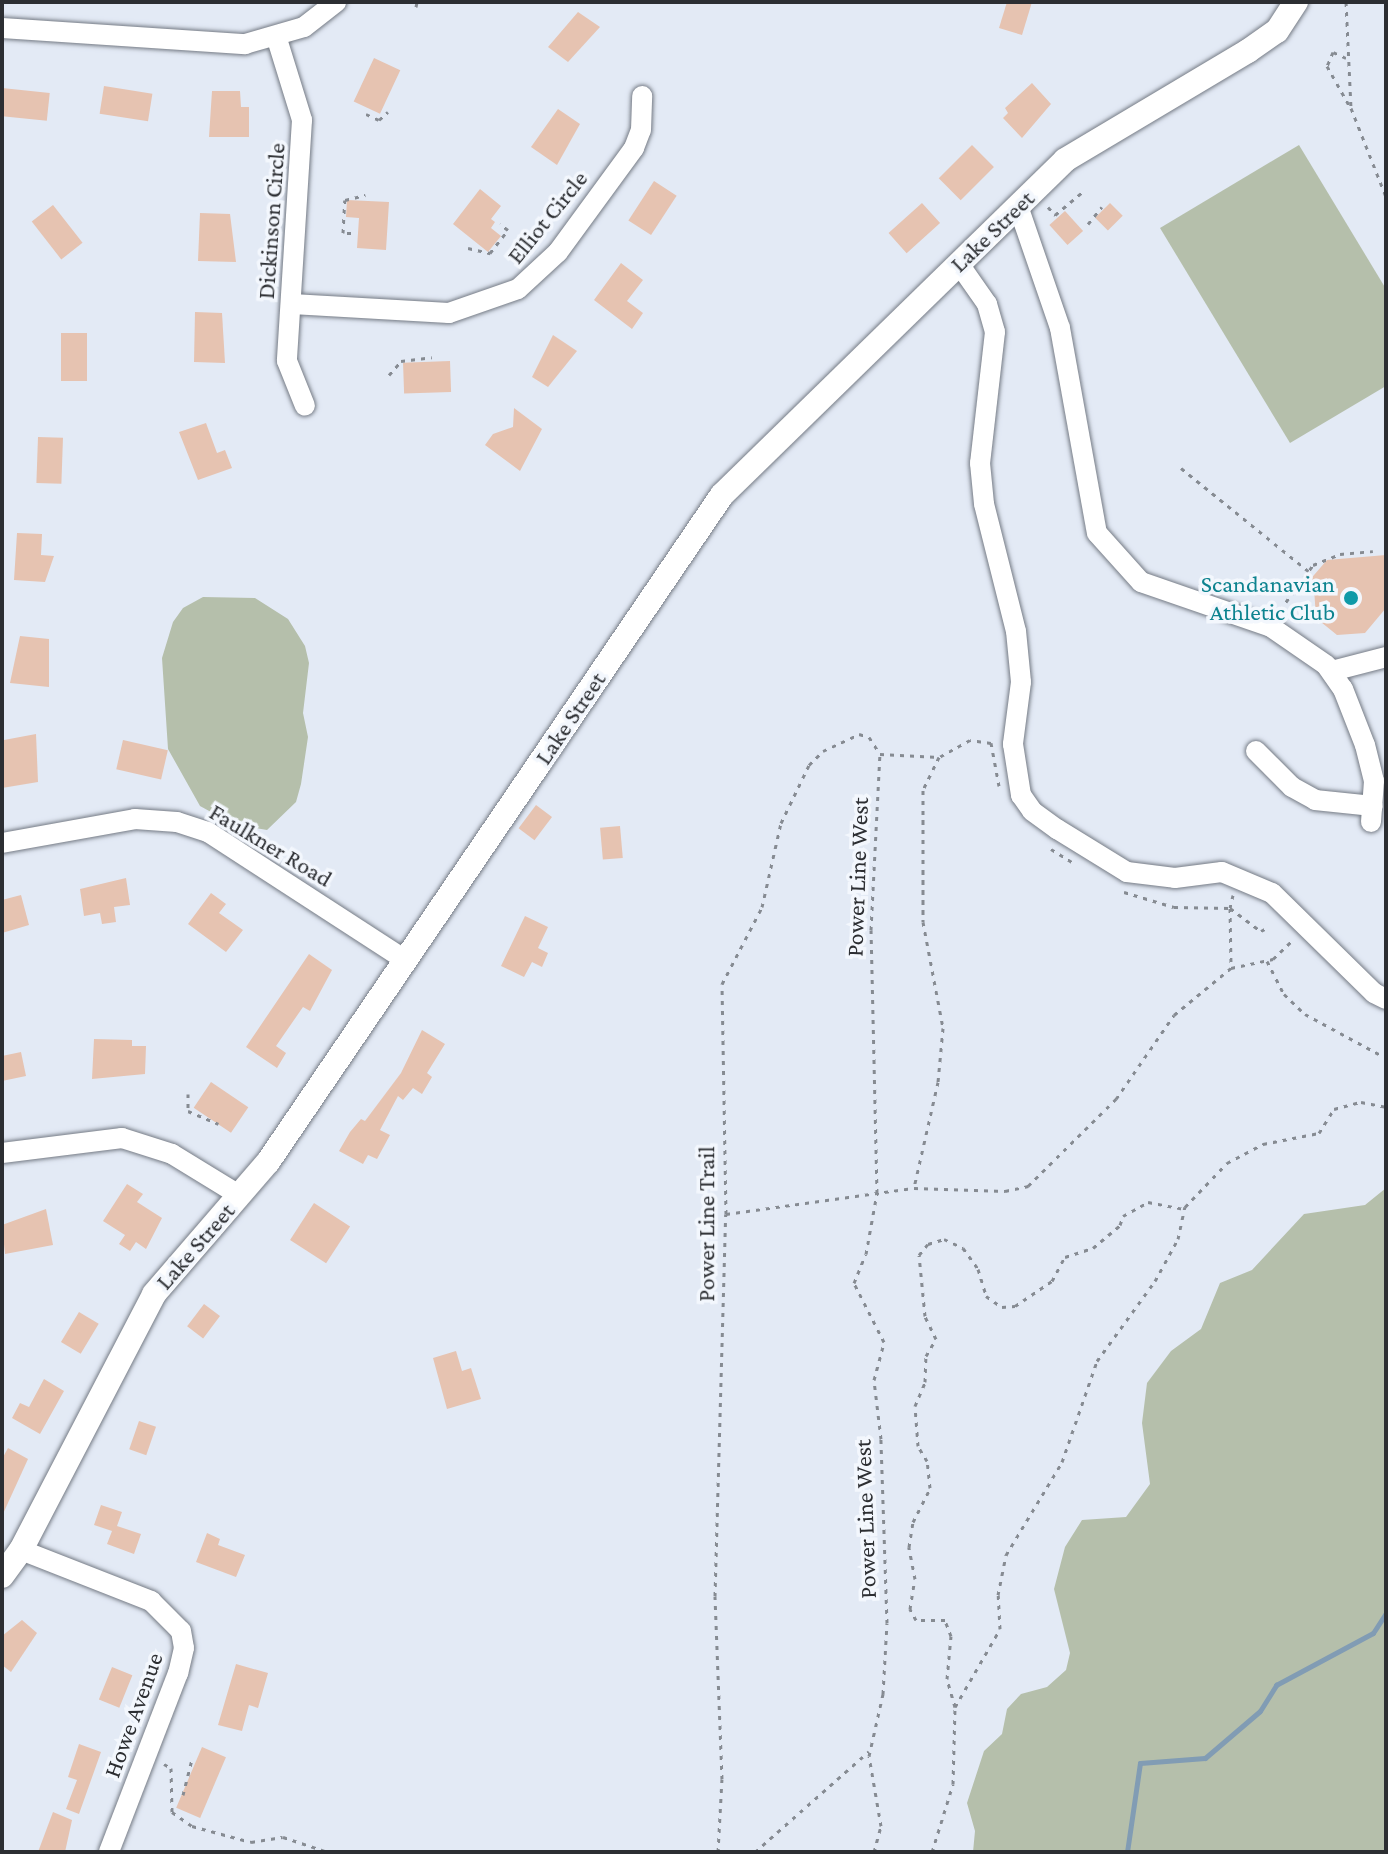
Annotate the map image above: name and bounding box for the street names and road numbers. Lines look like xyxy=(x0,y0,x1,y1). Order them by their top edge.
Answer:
street label: Dickinson Circle xyxy=(251,142,291,300)
street label: Elliot Circle xyxy=(501,165,593,269)
street label: Lake Street xyxy=(944,184,1040,278)
street label: Lake Street xyxy=(529,666,611,770)
street label: Faulkner Road xyxy=(204,797,338,893)
street label: Power Line West xyxy=(840,797,874,957)
street label: Power Line Trail xyxy=(692,1146,720,1302)
street label: Lake Street xyxy=(149,1197,241,1295)
street label: Power Line West xyxy=(848,1439,882,1599)
street label: Howe Avenue xyxy=(97,1649,169,1781)

